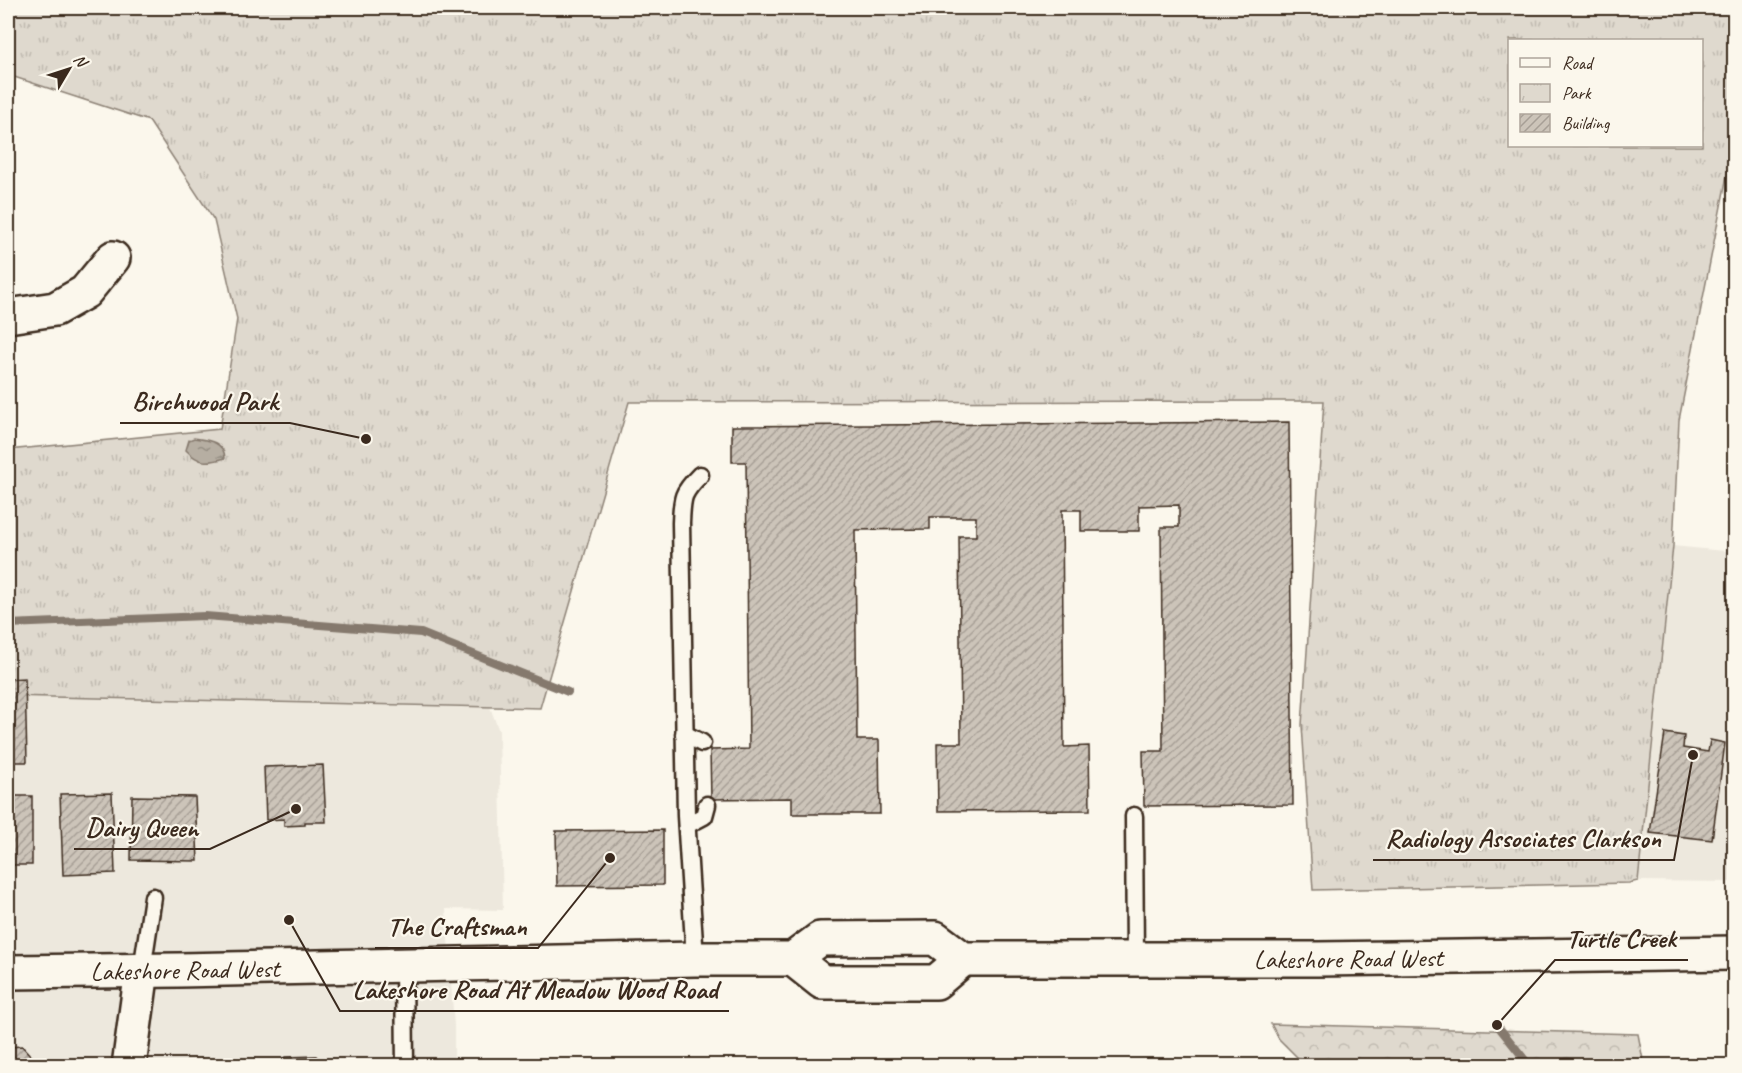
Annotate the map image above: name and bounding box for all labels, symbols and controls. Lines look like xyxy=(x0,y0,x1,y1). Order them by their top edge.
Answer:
north arrow xyxy=(39,39,99,99)
legend xyxy=(1508,39,1703,147)
text: N xyxy=(69,50,93,73)
text: Road xyxy=(1562,52,1595,74)
text: Park xyxy=(1562,82,1592,104)
text: Building xyxy=(1562,112,1611,134)
callout: Birchwood Park xyxy=(120,378,290,423)
text: Birchwood Park xyxy=(132,384,281,418)
callout: Dairy Queen xyxy=(74,804,210,849)
text: Dairy Queen xyxy=(86,810,200,844)
callout: Radiology Associates Clarkson xyxy=(1373,815,1674,860)
text: Radiology Associates Clarkson xyxy=(1385,821,1661,855)
callout: The Craftsman xyxy=(375,903,538,948)
text: The Craftsman xyxy=(387,909,527,943)
callout: Turtle Creek xyxy=(1555,915,1688,960)
text: Turtle Creek xyxy=(1566,921,1679,955)
street label: Lakeshore Road West xyxy=(1254,941,1445,976)
street label: Lakeshore Road West xyxy=(90,951,282,988)
callout: Lakeshore Road At Meadow Wood Road xyxy=(340,966,729,1011)
text: Lakeshore Road At Meadow Wood Road xyxy=(352,972,722,1006)

